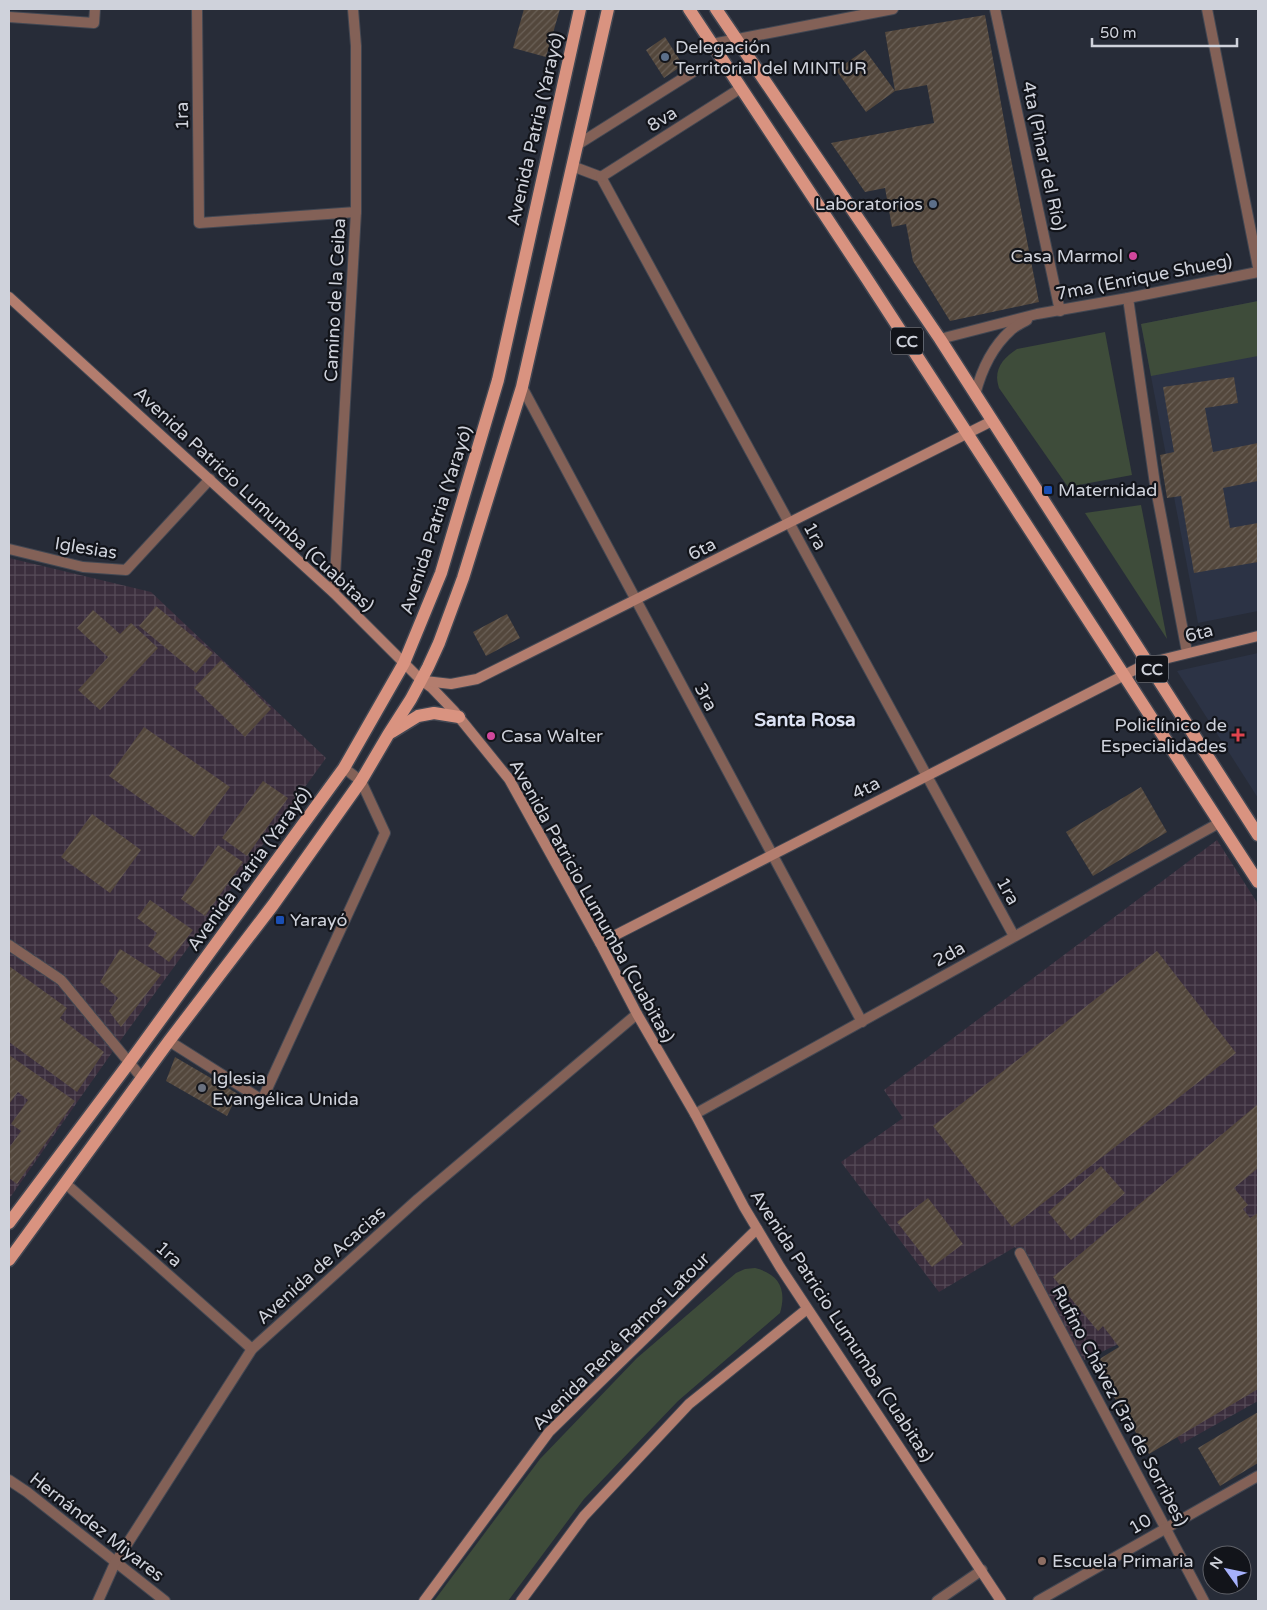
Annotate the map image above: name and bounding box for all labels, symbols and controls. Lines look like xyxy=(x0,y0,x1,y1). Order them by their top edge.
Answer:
scale bar xyxy=(1092,15,1237,47)
text: 50 m xyxy=(1100,24,1137,42)
street label: Avenida Patria (Yarayó) xyxy=(502,30,568,228)
place label: Delegación Territorial del MINTUR xyxy=(675,36,867,79)
marker: Delegación Territorial del MINTUR xyxy=(659,51,671,63)
street label: 4ta (Pinar del Río) xyxy=(1017,79,1071,233)
street label: 8va xyxy=(643,101,681,137)
street label: 1ra xyxy=(171,102,193,130)
place label: Laboratorios xyxy=(815,193,923,215)
marker: Laboratorios xyxy=(927,198,939,210)
street label: Camino de la Ceiba xyxy=(320,217,350,383)
place label: Casa Marmol xyxy=(1011,245,1123,267)
street label: 7ma (Enrique Shueg) xyxy=(1054,249,1234,305)
marker: Casa Marmol xyxy=(1127,250,1139,262)
road number: CC xyxy=(891,328,923,354)
street label: Avenida Patricio Lumumba (Cuabitas) xyxy=(129,382,379,616)
street label: Avenida Patria (Yarayó) xyxy=(395,423,477,617)
place label: Maternidad xyxy=(1058,479,1157,501)
marker: Maternidad xyxy=(1042,484,1054,496)
street label: 1ra xyxy=(799,518,831,554)
street label: Iglesias xyxy=(53,532,119,564)
street label: 6ta xyxy=(684,533,720,565)
street label: 6ta xyxy=(1183,619,1215,647)
road number: CC xyxy=(1136,656,1168,682)
street label: 3ra xyxy=(690,679,722,715)
district label: Santa Rosa xyxy=(754,709,856,731)
place label: Policlínico de Especialidades xyxy=(1101,714,1227,757)
place label: Casa Walter xyxy=(501,725,603,747)
marker: Policlínico de Especialidades xyxy=(1231,728,1245,742)
marker: Casa Walter xyxy=(485,730,497,742)
street label: Avenida Patricio Lumumba (Cuabitas) xyxy=(505,756,679,1046)
street label: 4ta xyxy=(848,772,884,804)
street label: Avenida Patria (Yarayó) xyxy=(182,783,316,955)
street label: 1ra xyxy=(992,873,1024,909)
place label: Yarayó xyxy=(290,909,348,931)
marker: Yarayó xyxy=(274,914,286,926)
street label: 2da xyxy=(929,936,969,972)
place label: Iglesia Evangélica Unida xyxy=(212,1067,359,1110)
marker: Iglesia Evangélica Unida xyxy=(196,1082,208,1094)
street label: Avenida Patricio Lumumba (Cuabitas) xyxy=(746,1186,938,1466)
street label: Avenida de Acacias xyxy=(252,1201,390,1329)
street label: 1ra xyxy=(151,1236,187,1272)
street label: Avenida René Ramos Latour xyxy=(528,1247,715,1434)
street label: Rufino Chávez (3ra de Sorribes) xyxy=(1047,1282,1193,1530)
street label: Hernández Miyares xyxy=(25,1468,169,1586)
street label: 10 xyxy=(1125,1509,1155,1539)
north arrow xyxy=(1202,1545,1252,1595)
place label: Escuela Primaria xyxy=(1052,1550,1194,1572)
text: N xyxy=(1206,1554,1227,1573)
marker: Escuela Primaria xyxy=(1036,1555,1048,1567)

